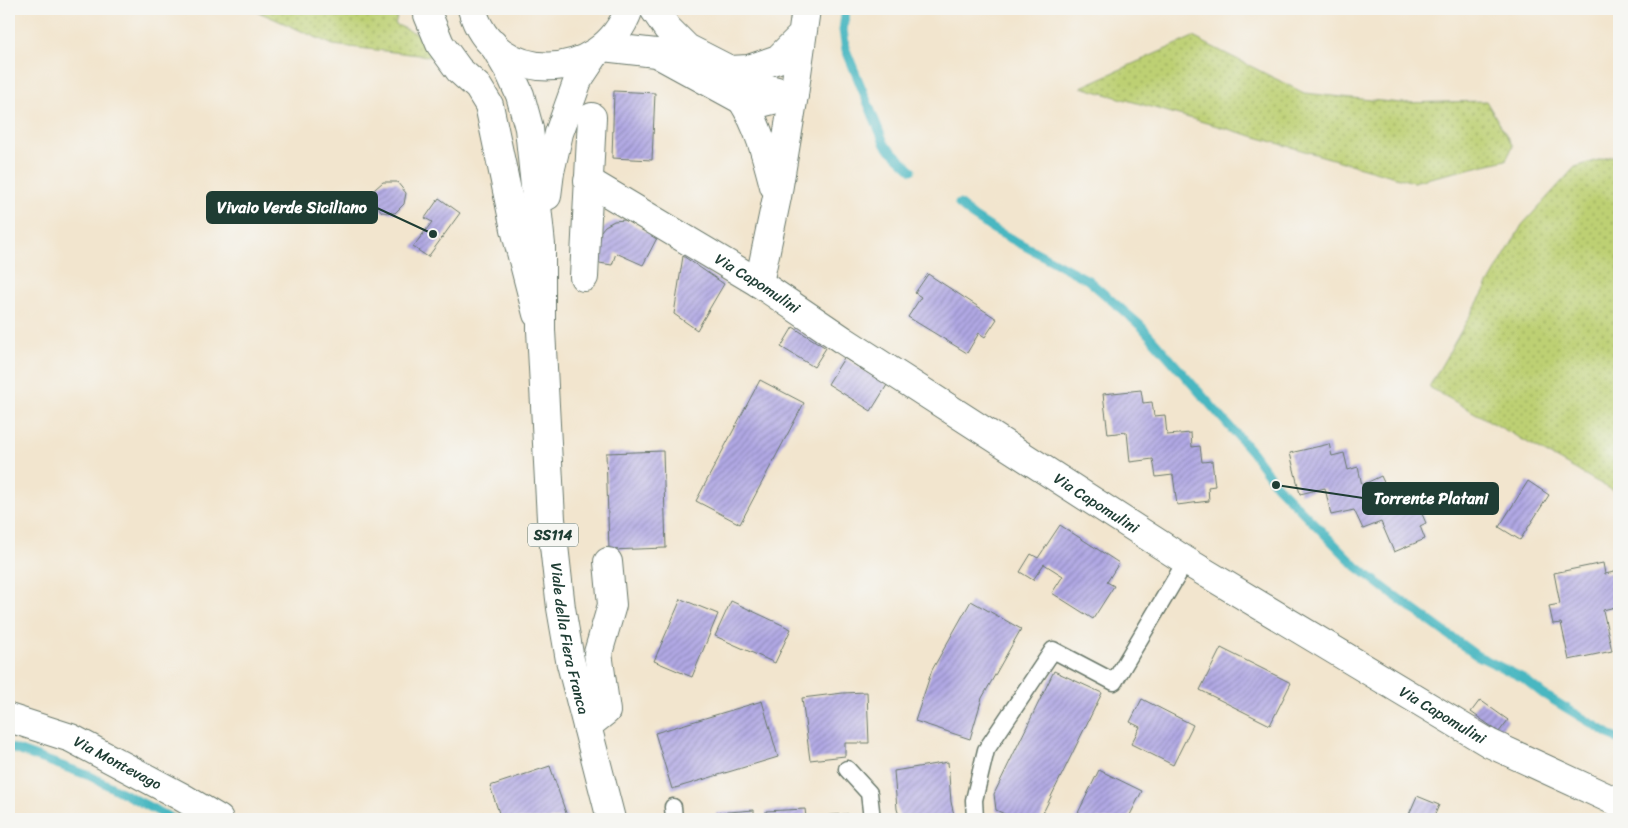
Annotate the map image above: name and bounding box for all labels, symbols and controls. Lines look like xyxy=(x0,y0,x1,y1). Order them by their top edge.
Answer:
callout: Vivaio Verde Siciliano xyxy=(207,192,377,223)
text: Vivaio Verde Siciliano xyxy=(217,193,368,222)
street label: Via Capomulini xyxy=(710,246,806,321)
street label: Via Capomulini xyxy=(1048,466,1145,541)
callout: Torrente Platani xyxy=(1363,483,1498,514)
text: Torrente Platani xyxy=(1374,484,1489,513)
road number: SS114 xyxy=(528,524,578,546)
street label: Viale della Fiera Franca xyxy=(543,561,597,718)
street label: Via Capomulini xyxy=(1394,679,1492,752)
street label: Via Montevago xyxy=(69,729,167,797)

